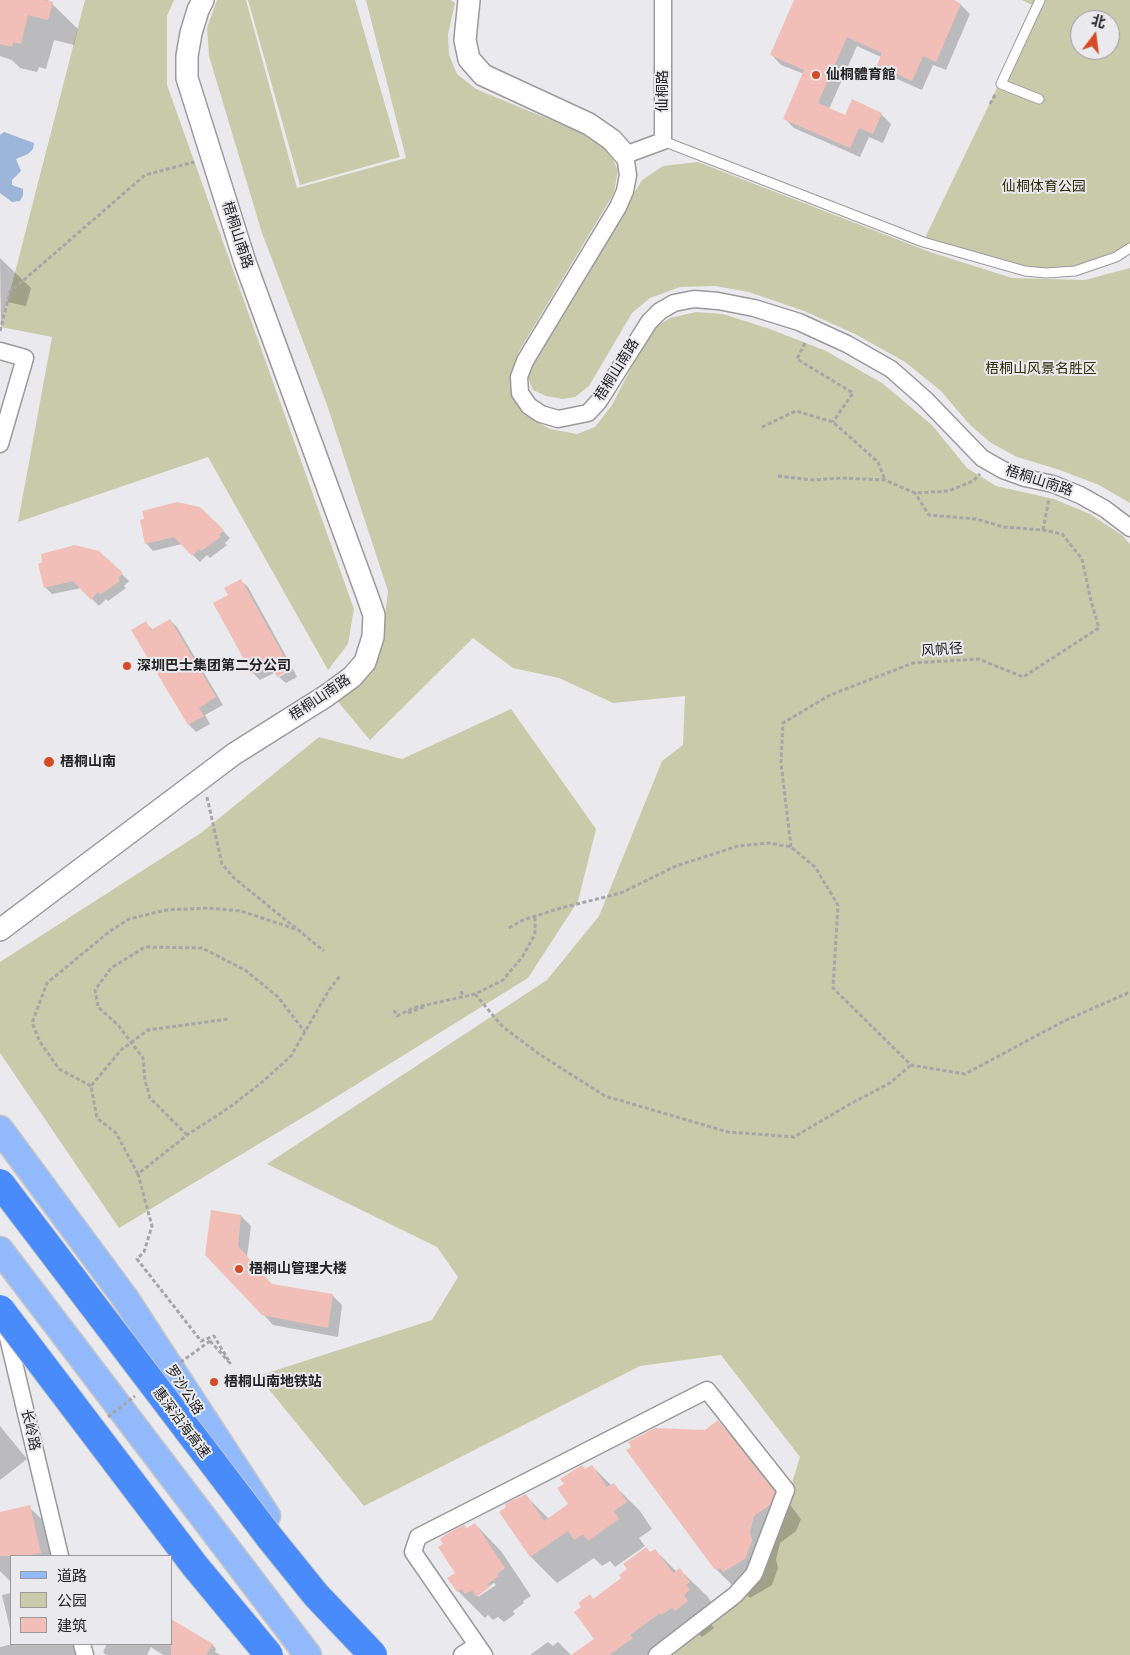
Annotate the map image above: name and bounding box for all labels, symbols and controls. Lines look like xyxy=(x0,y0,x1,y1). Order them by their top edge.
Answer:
north arrow xyxy=(1070,10,1120,60)
text: 北 xyxy=(1090,10,1108,32)
place label: 仙桐體育館 xyxy=(826,67,896,83)
marker: 仙桐體育館 xyxy=(810,69,822,81)
street label: 仙桐路 xyxy=(655,70,671,112)
park label: 仙桐体育公园 xyxy=(1002,179,1086,195)
street label: 梧桐山南路 xyxy=(218,199,256,271)
street label: 梧桐山南路 xyxy=(591,336,643,404)
park label: 梧桐山风景名胜区 xyxy=(985,361,1097,377)
street label: 梧桐山南路 xyxy=(1003,462,1075,500)
street label: 风帆径 xyxy=(920,640,964,660)
place label: 深圳巴士集团第二分公司 xyxy=(137,658,291,674)
marker: 深圳巴士集团第二分公司 xyxy=(121,660,133,672)
street label: 梧桐山南路 xyxy=(286,671,354,725)
place label: 梧桐山南 xyxy=(60,754,116,770)
marker: 梧桐山南 xyxy=(42,755,56,769)
place label: 梧桐山管理大楼 xyxy=(249,1261,347,1277)
marker: 梧桐山管理大楼 xyxy=(233,1263,245,1275)
street label: 罗沙公路 xyxy=(162,1362,206,1418)
place label: 梧桐山南地铁站 xyxy=(224,1374,322,1390)
marker: 梧桐山南地铁站 xyxy=(208,1376,220,1388)
street label: 惠深沿海高速 xyxy=(149,1384,213,1462)
street label: 长岭路 xyxy=(17,1408,43,1452)
legend xyxy=(10,1555,172,1645)
text: 道路 xyxy=(57,1565,87,1585)
text: 公园 xyxy=(57,1590,87,1610)
text: 建筑 xyxy=(57,1615,87,1635)

